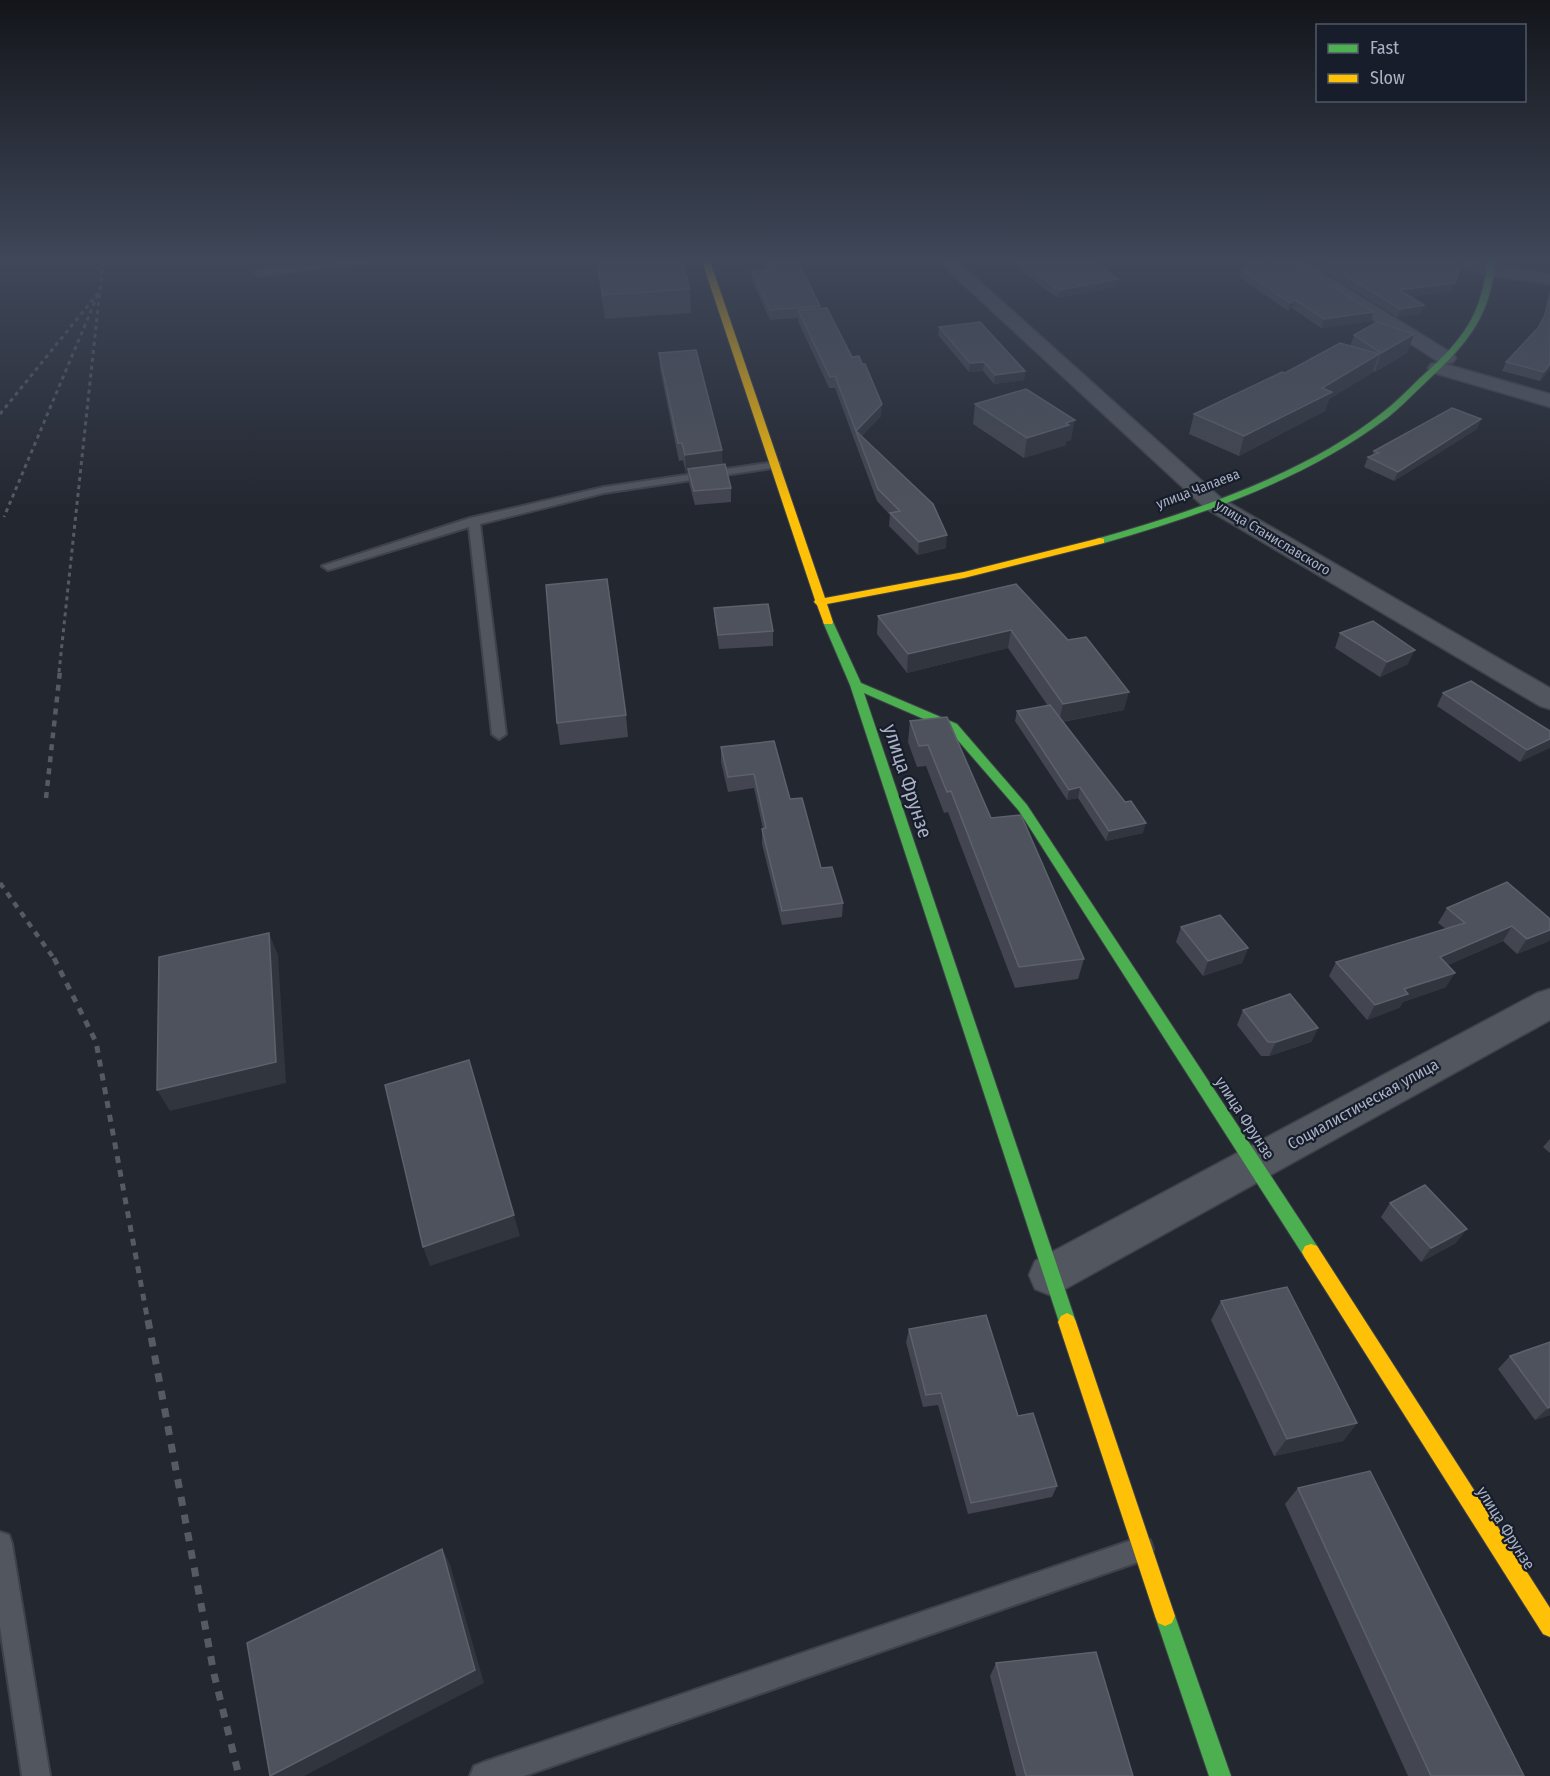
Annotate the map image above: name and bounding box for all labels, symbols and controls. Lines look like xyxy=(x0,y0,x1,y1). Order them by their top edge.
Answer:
legend xyxy=(1316,24,1526,102)
text: Fast xyxy=(1370,37,1399,59)
text: Slow xyxy=(1370,67,1405,89)
street label: улица Чапаева xyxy=(1154,465,1242,513)
street label: улица Станиславского xyxy=(1212,497,1334,579)
street label: улица Фрунзе xyxy=(878,721,938,841)
street label: Социалистическая улица xyxy=(1284,1055,1442,1153)
street label: улица Фрунзе xyxy=(1211,1073,1279,1163)
street label: улица Фрунзе xyxy=(1473,1483,1539,1573)

